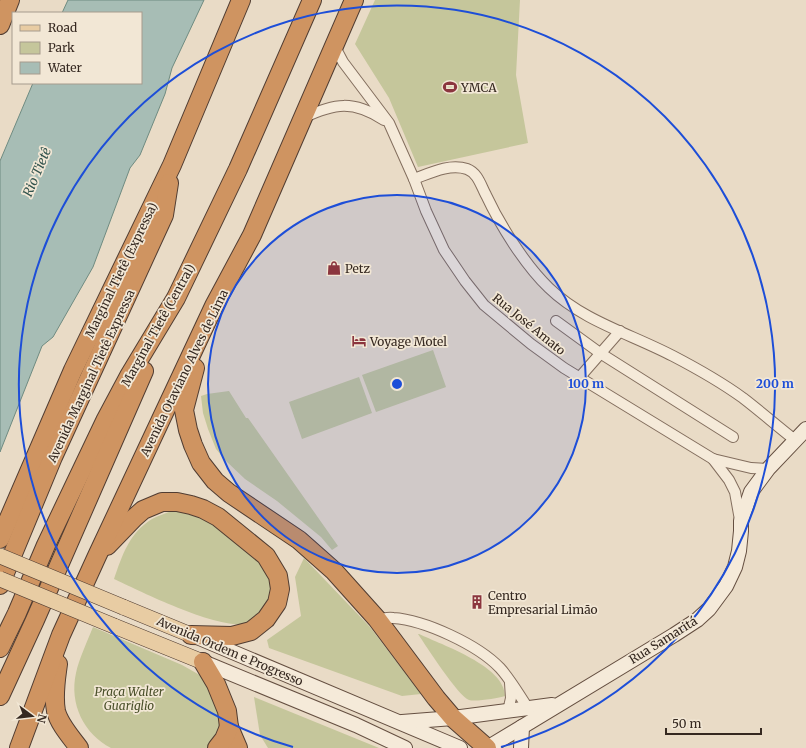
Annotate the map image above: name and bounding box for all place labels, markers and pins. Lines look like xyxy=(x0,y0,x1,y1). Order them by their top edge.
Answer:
sports icon: YMCA xyxy=(442,79,458,95)
place label: YMCA xyxy=(460,80,497,95)
shop icon: Petz xyxy=(326,260,342,276)
place label: Petz xyxy=(345,261,370,276)
hotel icon: Voyage Motel xyxy=(351,333,367,349)
place label: Voyage Motel xyxy=(369,334,447,349)
centre of rings xyxy=(390,377,404,391)
place label: Centro Empresarial Limão xyxy=(488,588,598,617)
building icon: Centro Empresarial Limão xyxy=(469,594,485,610)

